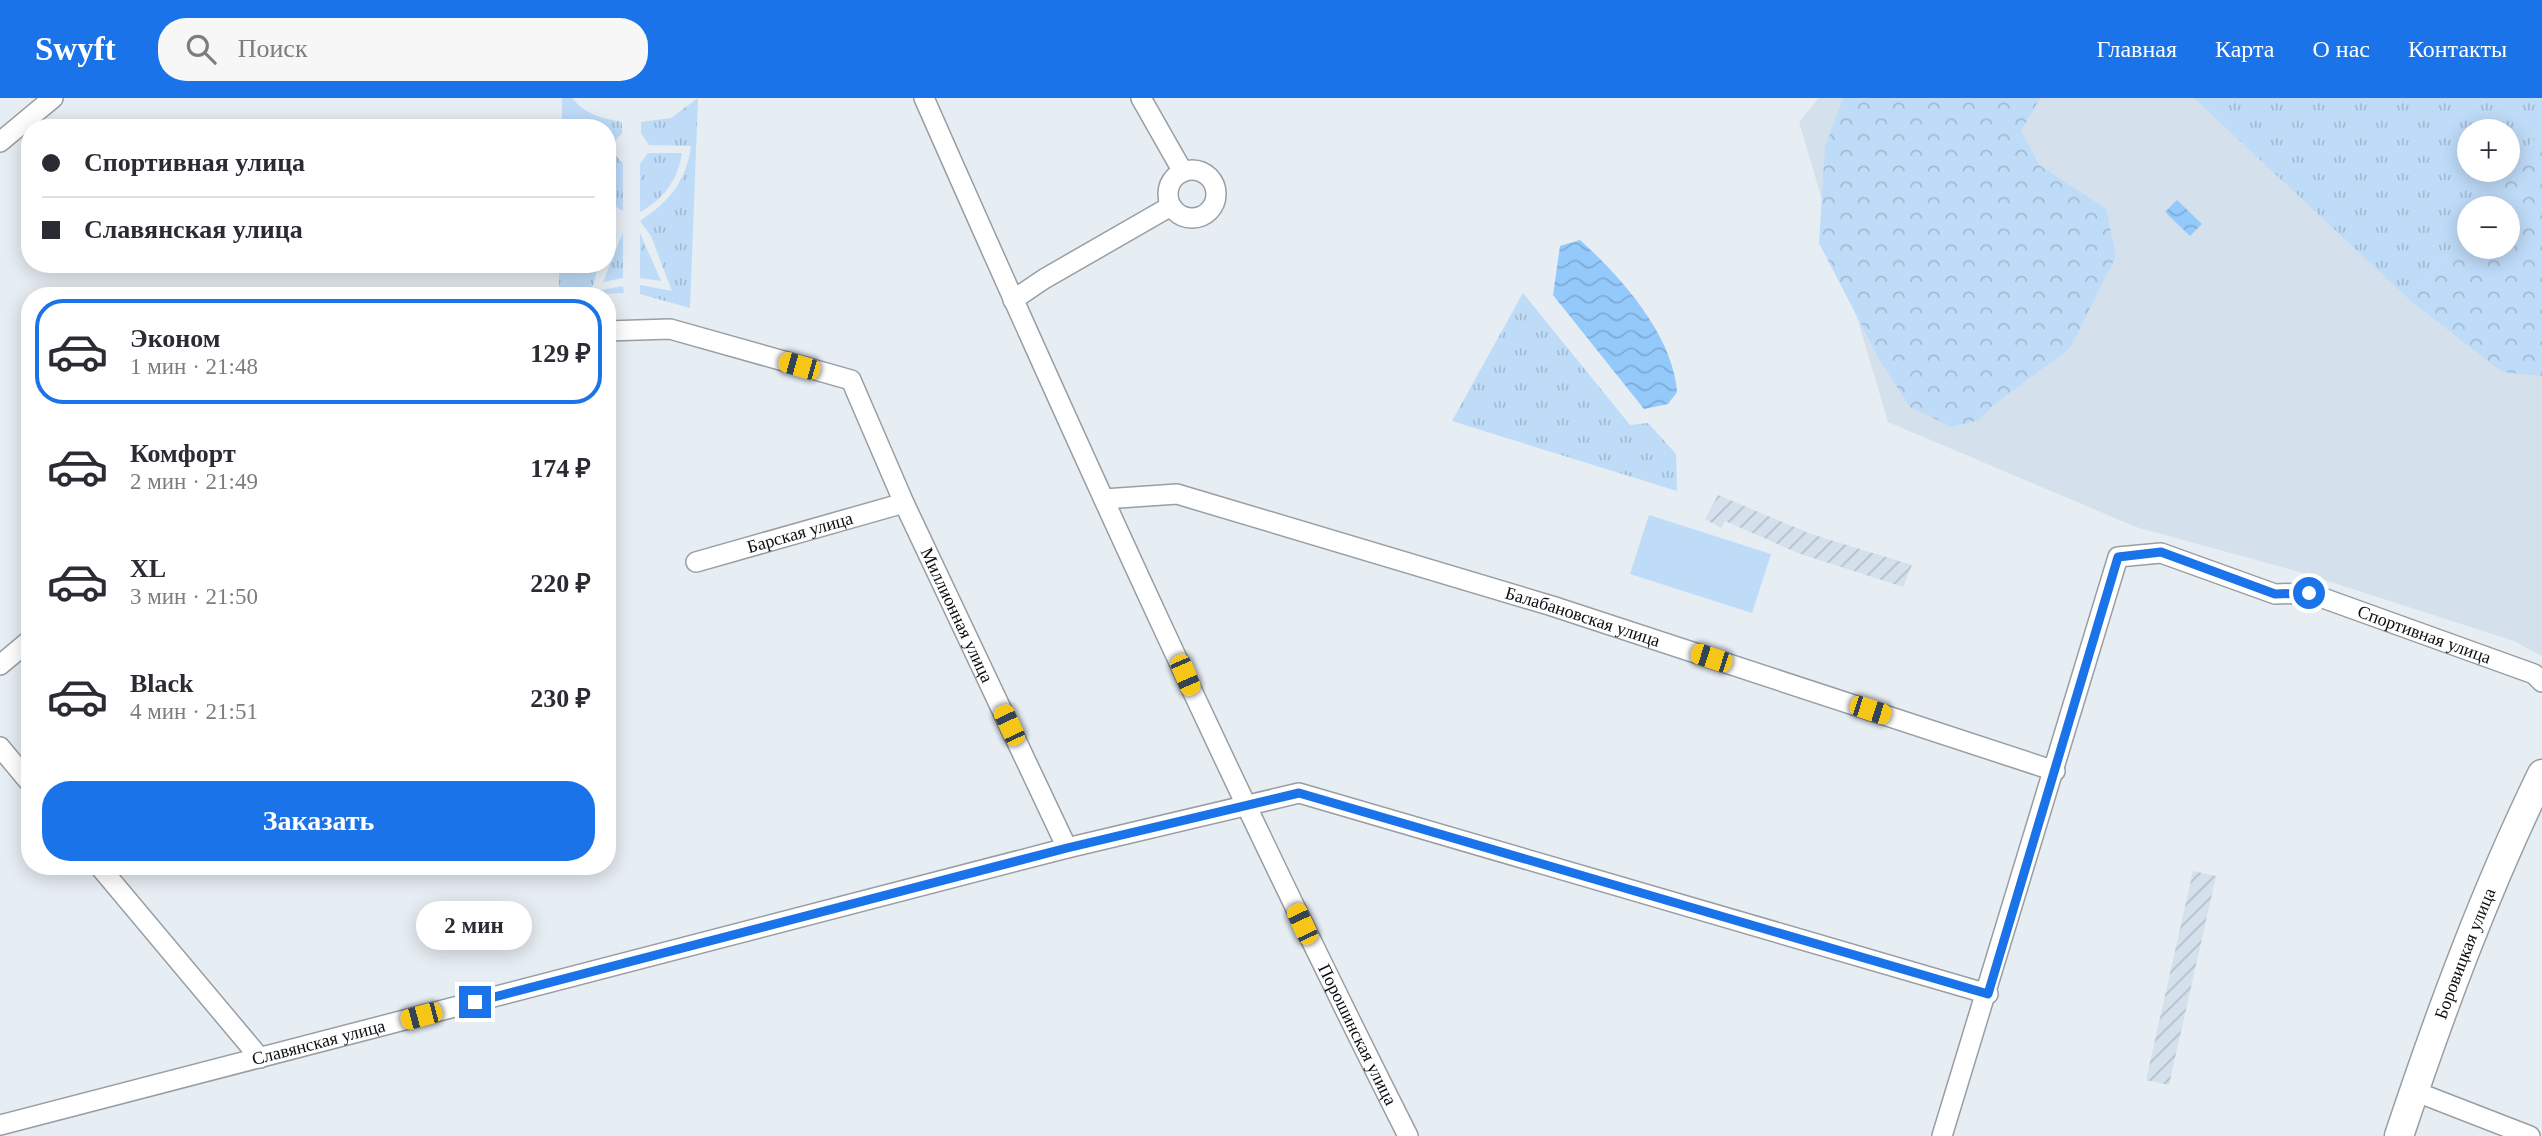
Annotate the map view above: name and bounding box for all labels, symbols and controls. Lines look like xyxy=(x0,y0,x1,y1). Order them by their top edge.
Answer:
search box xyxy=(158,18,648,81)
icon: search xyxy=(182,30,220,68)
text: Swyft xyxy=(35,31,116,67)
text: Поиск xyxy=(238,34,308,63)
text: Главная xyxy=(2096,36,2177,62)
text: Карта xyxy=(2215,36,2274,62)
text: О нас xyxy=(2312,36,2370,62)
text: Контакты xyxy=(2408,36,2507,62)
map controls xyxy=(2457,119,2520,259)
button: + xyxy=(2457,119,2520,182)
text: Спортивная улица xyxy=(84,148,305,177)
button: − xyxy=(2457,196,2520,259)
text: Славянская улица xyxy=(84,215,303,244)
icon: car xyxy=(46,320,109,383)
text: Эконом xyxy=(130,324,220,353)
text: 129 ₽ xyxy=(530,339,591,368)
car xyxy=(776,350,823,382)
text: 1 мин · 21:48 xyxy=(130,354,258,379)
icon: car xyxy=(46,435,109,498)
text: Комфорт xyxy=(130,439,236,468)
text: 174 ₽ xyxy=(530,454,591,483)
text: 2 мин · 21:49 xyxy=(130,469,258,494)
street label: Барская улица xyxy=(745,508,855,557)
street label: Миллионная улица xyxy=(917,544,997,686)
icon: car xyxy=(46,550,109,613)
text: XL xyxy=(130,554,166,583)
text: 220 ₽ xyxy=(530,569,591,598)
route start xyxy=(2293,577,2325,609)
street label: Балабановская улица xyxy=(1503,583,1663,651)
text: 3 мин · 21:50 xyxy=(130,584,258,609)
street label: Спортивная улица xyxy=(2355,601,2494,668)
car xyxy=(1688,642,1735,674)
car xyxy=(1168,652,1203,698)
icon: car xyxy=(46,665,109,728)
text: Black xyxy=(130,669,194,698)
text: 230 ₽ xyxy=(530,684,591,713)
car xyxy=(1847,694,1894,726)
text: 4 мин · 21:51 xyxy=(130,699,258,724)
car xyxy=(991,702,1028,748)
button: Заказать xyxy=(42,781,595,861)
street label: Боровицкая улица xyxy=(2430,885,2499,1022)
callout: 2 мин xyxy=(417,900,533,950)
car xyxy=(1284,901,1321,947)
text: 2 мин xyxy=(444,913,504,938)
street label: Порошинская улица xyxy=(1314,961,1401,1108)
route end xyxy=(459,986,491,1018)
car xyxy=(398,1000,445,1032)
street label: Славянская улица xyxy=(250,1015,387,1069)

